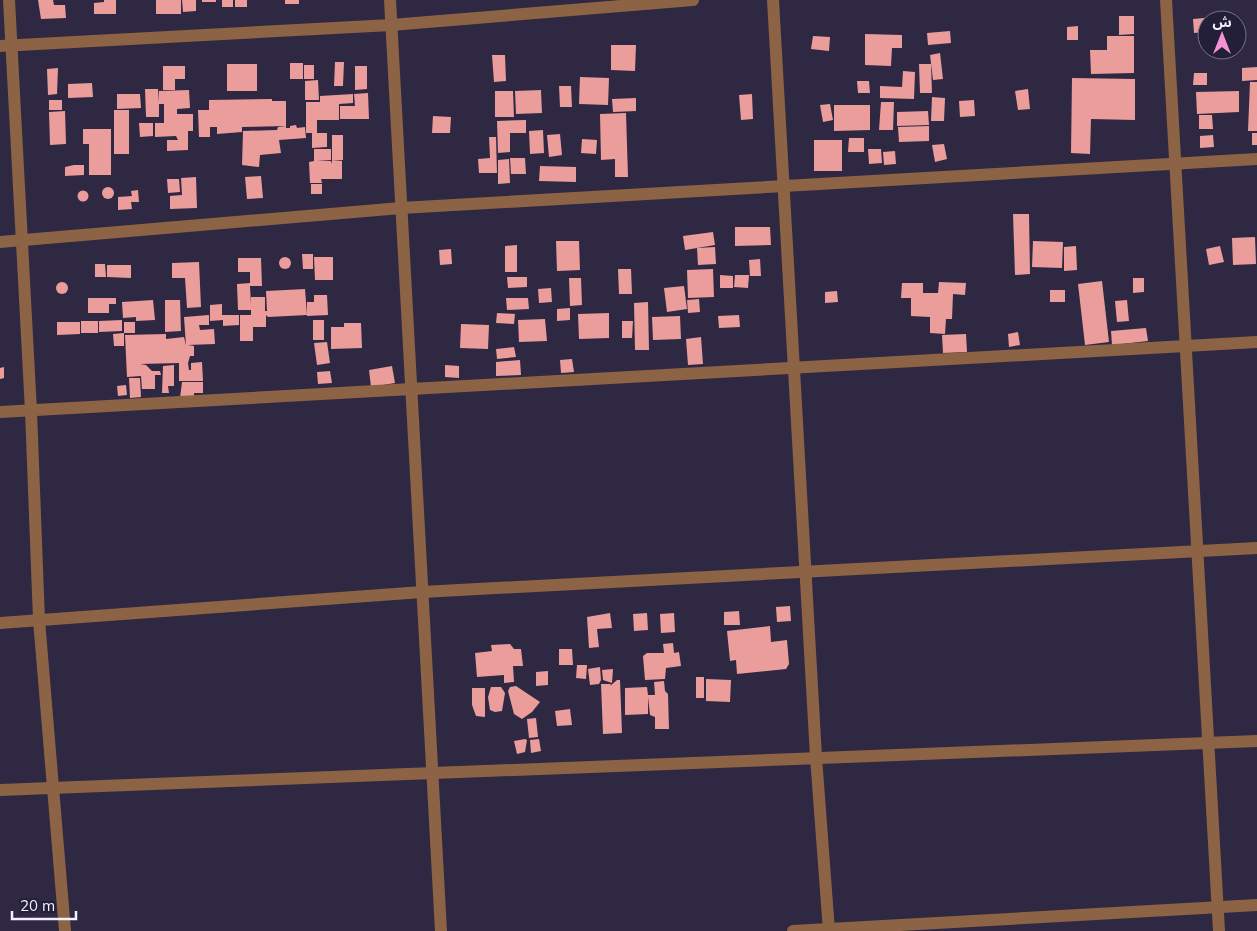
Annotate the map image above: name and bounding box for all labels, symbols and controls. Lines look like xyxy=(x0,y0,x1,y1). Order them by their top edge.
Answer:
north arrow xyxy=(1197,10,1247,60)
text: ش xyxy=(1212,13,1232,31)
scale bar xyxy=(12,888,76,920)
text: 20 m xyxy=(20,896,55,915)

